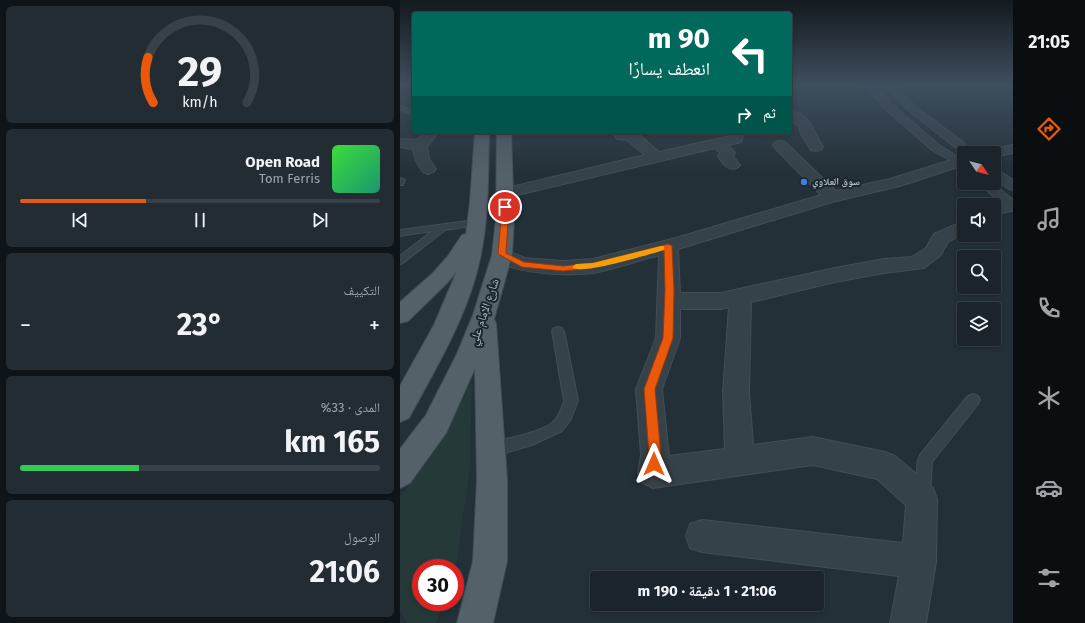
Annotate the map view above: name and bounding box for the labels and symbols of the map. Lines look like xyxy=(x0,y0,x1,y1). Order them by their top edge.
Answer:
north arrow xyxy=(957,146,1001,190)
place label: سوق العلاوي xyxy=(812,176,860,189)
marker: سوق العلاوي xyxy=(799,177,809,187)
pin xyxy=(488,190,522,224)
street label: شارع الإمام علي xyxy=(466,277,505,348)
position arrow xyxy=(633,443,675,485)
speed limit sign: 30 xyxy=(412,559,464,611)

